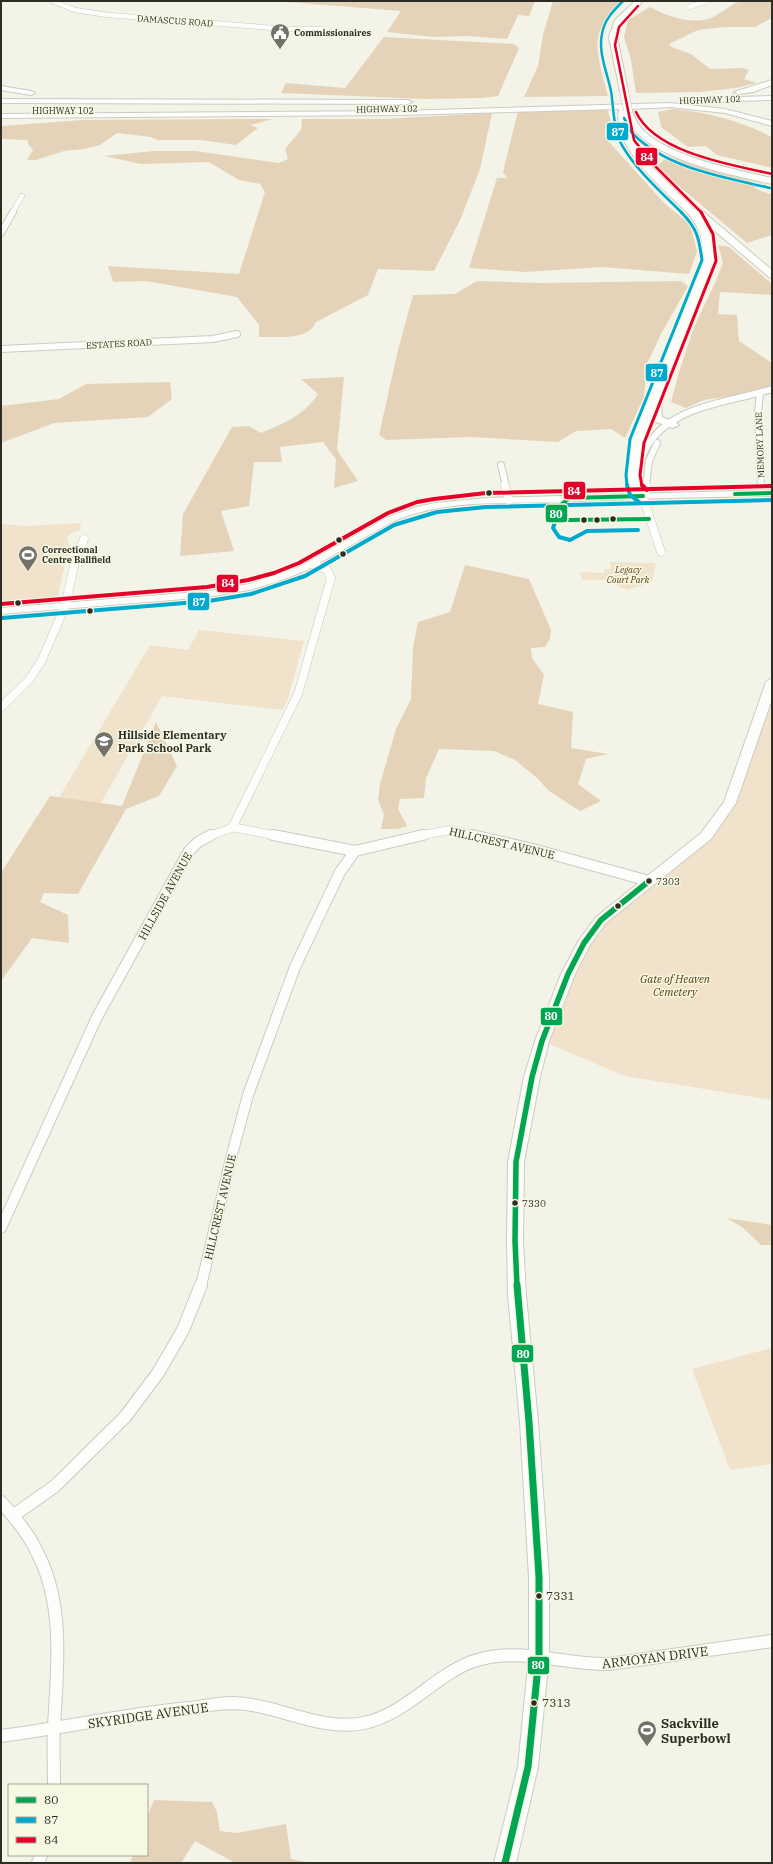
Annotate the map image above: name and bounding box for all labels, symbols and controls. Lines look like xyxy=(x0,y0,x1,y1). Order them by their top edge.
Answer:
street label: DAMASCUS ROAD xyxy=(137,12,213,29)
public building icon: Commissionaires xyxy=(269,22,291,50)
place label: Commissionaires xyxy=(294,27,372,38)
street label: HIGHWAY 102 xyxy=(679,93,741,106)
street label: HIGHWAY 102 xyxy=(356,102,418,115)
street label: HIGHWAY 102 xyxy=(32,105,94,116)
line badge: 87 xyxy=(606,122,629,141)
text: 87 xyxy=(611,125,625,139)
line badge: 84 xyxy=(635,147,658,166)
text: 84 xyxy=(640,150,654,164)
street label: ESTATES ROAD xyxy=(86,336,152,351)
line badge: 87 xyxy=(645,363,668,382)
text: 87 xyxy=(650,366,664,380)
street label: MEMORY LANE xyxy=(753,412,766,478)
line badge: 84 xyxy=(563,481,586,500)
text: 84 xyxy=(567,484,581,498)
unlabelled marker xyxy=(484,488,494,498)
line badge: 80 xyxy=(545,504,568,523)
text: 80 xyxy=(549,507,563,521)
unlabelled marker xyxy=(608,514,618,524)
unlabelled marker xyxy=(579,515,589,525)
unlabelled marker xyxy=(592,515,602,525)
unlabelled marker xyxy=(334,535,344,545)
sports icon: Correctional Centre Ballfield xyxy=(17,544,39,572)
place label: Correctional Centre Ballfield xyxy=(42,544,111,565)
unlabelled marker xyxy=(338,549,348,559)
park label: Legacy Court Park xyxy=(607,564,649,585)
line badge: 84 xyxy=(216,574,239,593)
text: 84 xyxy=(221,576,235,590)
line badge: 87 xyxy=(187,592,210,611)
text: 87 xyxy=(192,595,206,609)
unlabelled marker xyxy=(13,598,23,608)
unlabelled marker xyxy=(85,606,95,616)
place label: Hillside Elementary Park School Park xyxy=(118,728,227,755)
school or university icon: Hillside Elementary Park School Park xyxy=(93,730,115,758)
street label: HILLCREST AVENUE xyxy=(448,824,556,862)
street label: HILLSIDE AVENUE xyxy=(135,850,195,942)
place label: 7303 xyxy=(656,875,680,888)
marker: 7303 xyxy=(644,876,654,886)
unlabelled marker xyxy=(613,901,623,911)
park label: Gate of Heaven Cemetery xyxy=(640,972,711,999)
line badge: 80 xyxy=(540,1007,563,1026)
text: 80 xyxy=(544,1009,558,1023)
street label: HILLCREST AVENUE xyxy=(201,1153,239,1261)
place label: 7330 xyxy=(522,1197,546,1210)
marker: 7330 xyxy=(510,1198,520,1208)
line badge: 80 xyxy=(511,1344,534,1363)
text: 80 xyxy=(516,1347,530,1361)
place label: 7331 xyxy=(546,1588,575,1603)
marker: 7331 xyxy=(534,1591,544,1601)
street label: ARMOYAN DRIVE xyxy=(601,1643,709,1672)
line badge: 80 xyxy=(527,1656,550,1675)
text: 80 xyxy=(531,1658,545,1672)
place label: 7313 xyxy=(542,1695,571,1710)
marker: 7313 xyxy=(529,1698,539,1708)
street label: SKYRIDGE AVENUE xyxy=(87,1699,209,1732)
place label: Sackville Superbowl xyxy=(661,1715,731,1747)
sports icon: Sackville Superbowl xyxy=(636,1719,658,1747)
legend xyxy=(8,1784,148,1856)
text: 80 xyxy=(44,1792,58,1807)
text: 87 xyxy=(44,1812,58,1827)
text: 84 xyxy=(44,1832,58,1847)

